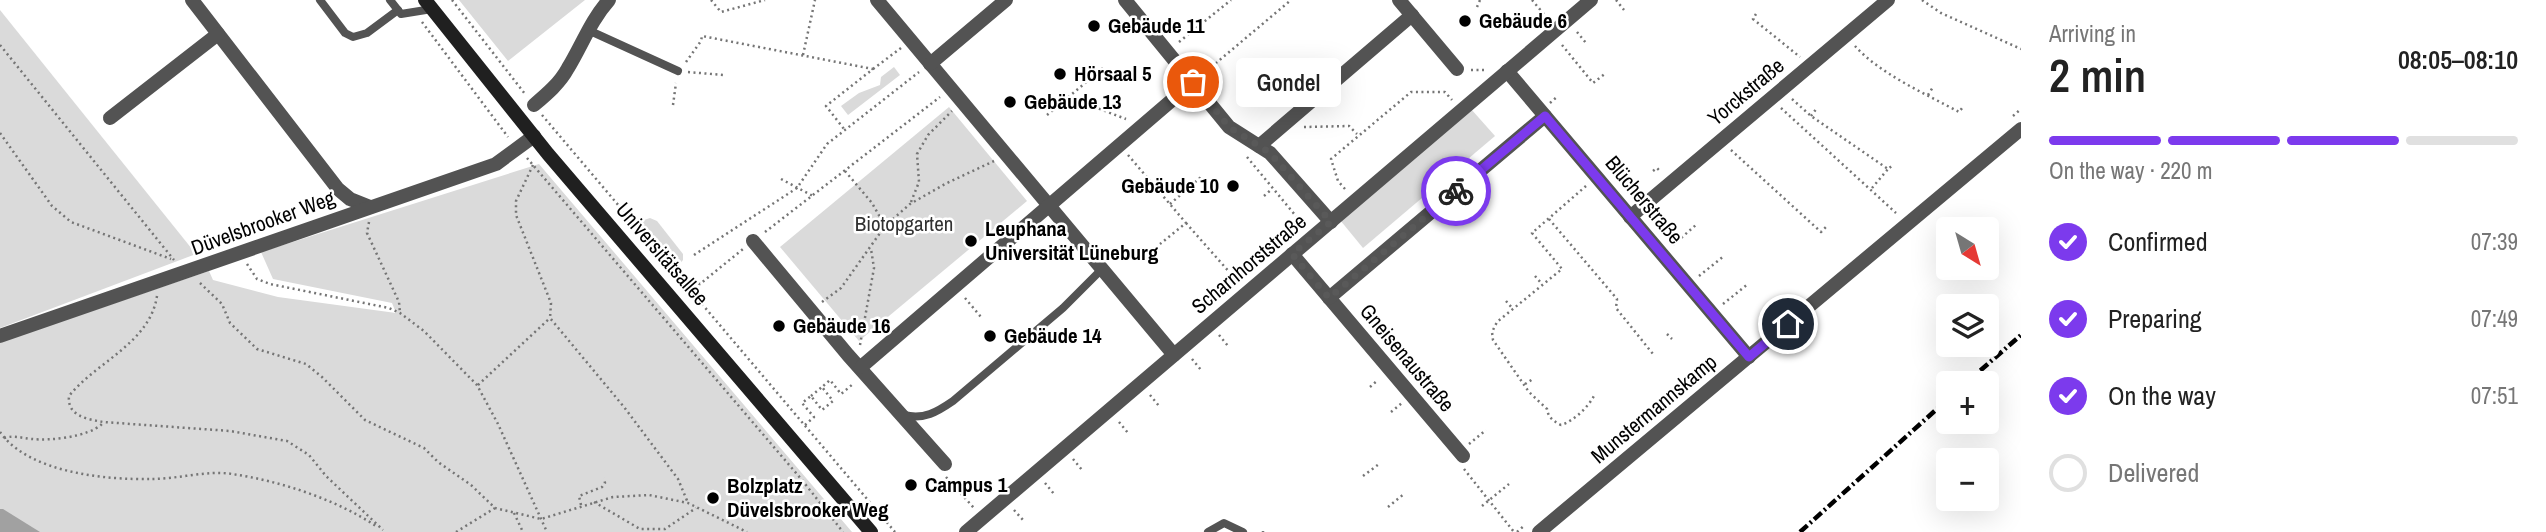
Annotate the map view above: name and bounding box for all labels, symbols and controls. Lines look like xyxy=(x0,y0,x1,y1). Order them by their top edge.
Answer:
place label: Gebäude 6 xyxy=(1479,6,1567,35)
place label: Gebäude 11 xyxy=(1108,11,1205,40)
marker: Gebäude 6 xyxy=(1457,13,1473,29)
marker: Gebäude 11 xyxy=(1086,18,1102,34)
text: Arriving in xyxy=(2049,18,2136,49)
text: 08:05–08:10 xyxy=(2398,42,2518,77)
text: 2 min xyxy=(2049,44,2146,106)
street label: Yorckstraße xyxy=(1701,51,1790,132)
pin xyxy=(1163,52,1223,112)
callout: Gondel xyxy=(1235,57,1340,106)
place label: Hörsaal 5 xyxy=(1074,59,1152,88)
icon: bag xyxy=(1174,63,1212,101)
marker: Hörsaal 5 xyxy=(1052,66,1068,82)
text: Gondel xyxy=(1257,67,1320,98)
place label: Gebäude 13 xyxy=(1024,87,1122,116)
marker: Gebäude 13 xyxy=(1002,94,1018,110)
street label: Blücherstraße xyxy=(1599,149,1690,250)
text: On the way · 220 m xyxy=(2049,155,2213,186)
courier xyxy=(1421,156,1491,226)
place label: Gebäude 10 xyxy=(1121,171,1219,200)
icon: bike xyxy=(1437,172,1475,210)
marker: Gebäude 10 xyxy=(1225,178,1241,194)
street label: Düvelsbrooker Weg xyxy=(187,183,339,262)
street label: Universitätsallee xyxy=(609,196,715,312)
street label: Scharnhorststraße xyxy=(1185,207,1312,320)
park label: Biotopgarten xyxy=(855,209,953,238)
place label: Leuphana Universität Lüneburg xyxy=(985,214,1159,267)
north arrow xyxy=(1936,217,1998,280)
map controls xyxy=(1936,217,1999,511)
icon: check xyxy=(2049,223,2087,261)
text: Confirmed xyxy=(2108,224,2208,259)
text: 07:39 xyxy=(2471,226,2518,257)
marker: Leuphana Universität Lüneburg xyxy=(963,233,979,249)
pin xyxy=(1758,294,1818,354)
button: layers xyxy=(1936,294,1999,357)
street label: Gneisenaustraße xyxy=(1354,297,1461,418)
icon: check xyxy=(2049,300,2087,338)
text: Preparing xyxy=(2108,301,2202,336)
text: 07:49 xyxy=(2471,303,2518,334)
icon: home xyxy=(1769,305,1807,343)
place label: Gebäude 16 xyxy=(793,311,891,340)
marker: Gebäude 16 xyxy=(771,318,787,334)
place label: Gebäude 14 xyxy=(1004,321,1102,350)
marker: Gebäude 14 xyxy=(982,328,998,344)
street label: Munstermannskamp xyxy=(1585,347,1723,470)
button: + xyxy=(1936,371,1999,434)
icon: check xyxy=(2049,377,2087,415)
text: On the way xyxy=(2108,378,2216,413)
text: 07:51 xyxy=(2471,380,2518,411)
button: − xyxy=(1936,448,1999,511)
text: Delivered xyxy=(2108,455,2199,490)
place label: Campus 1 xyxy=(925,470,1008,499)
place label: Bolzplatz Düvelsbrooker Weg xyxy=(727,471,889,524)
marker: Campus 1 xyxy=(903,477,919,493)
marker: Bolzplatz Düvelsbrooker Weg xyxy=(705,490,721,506)

